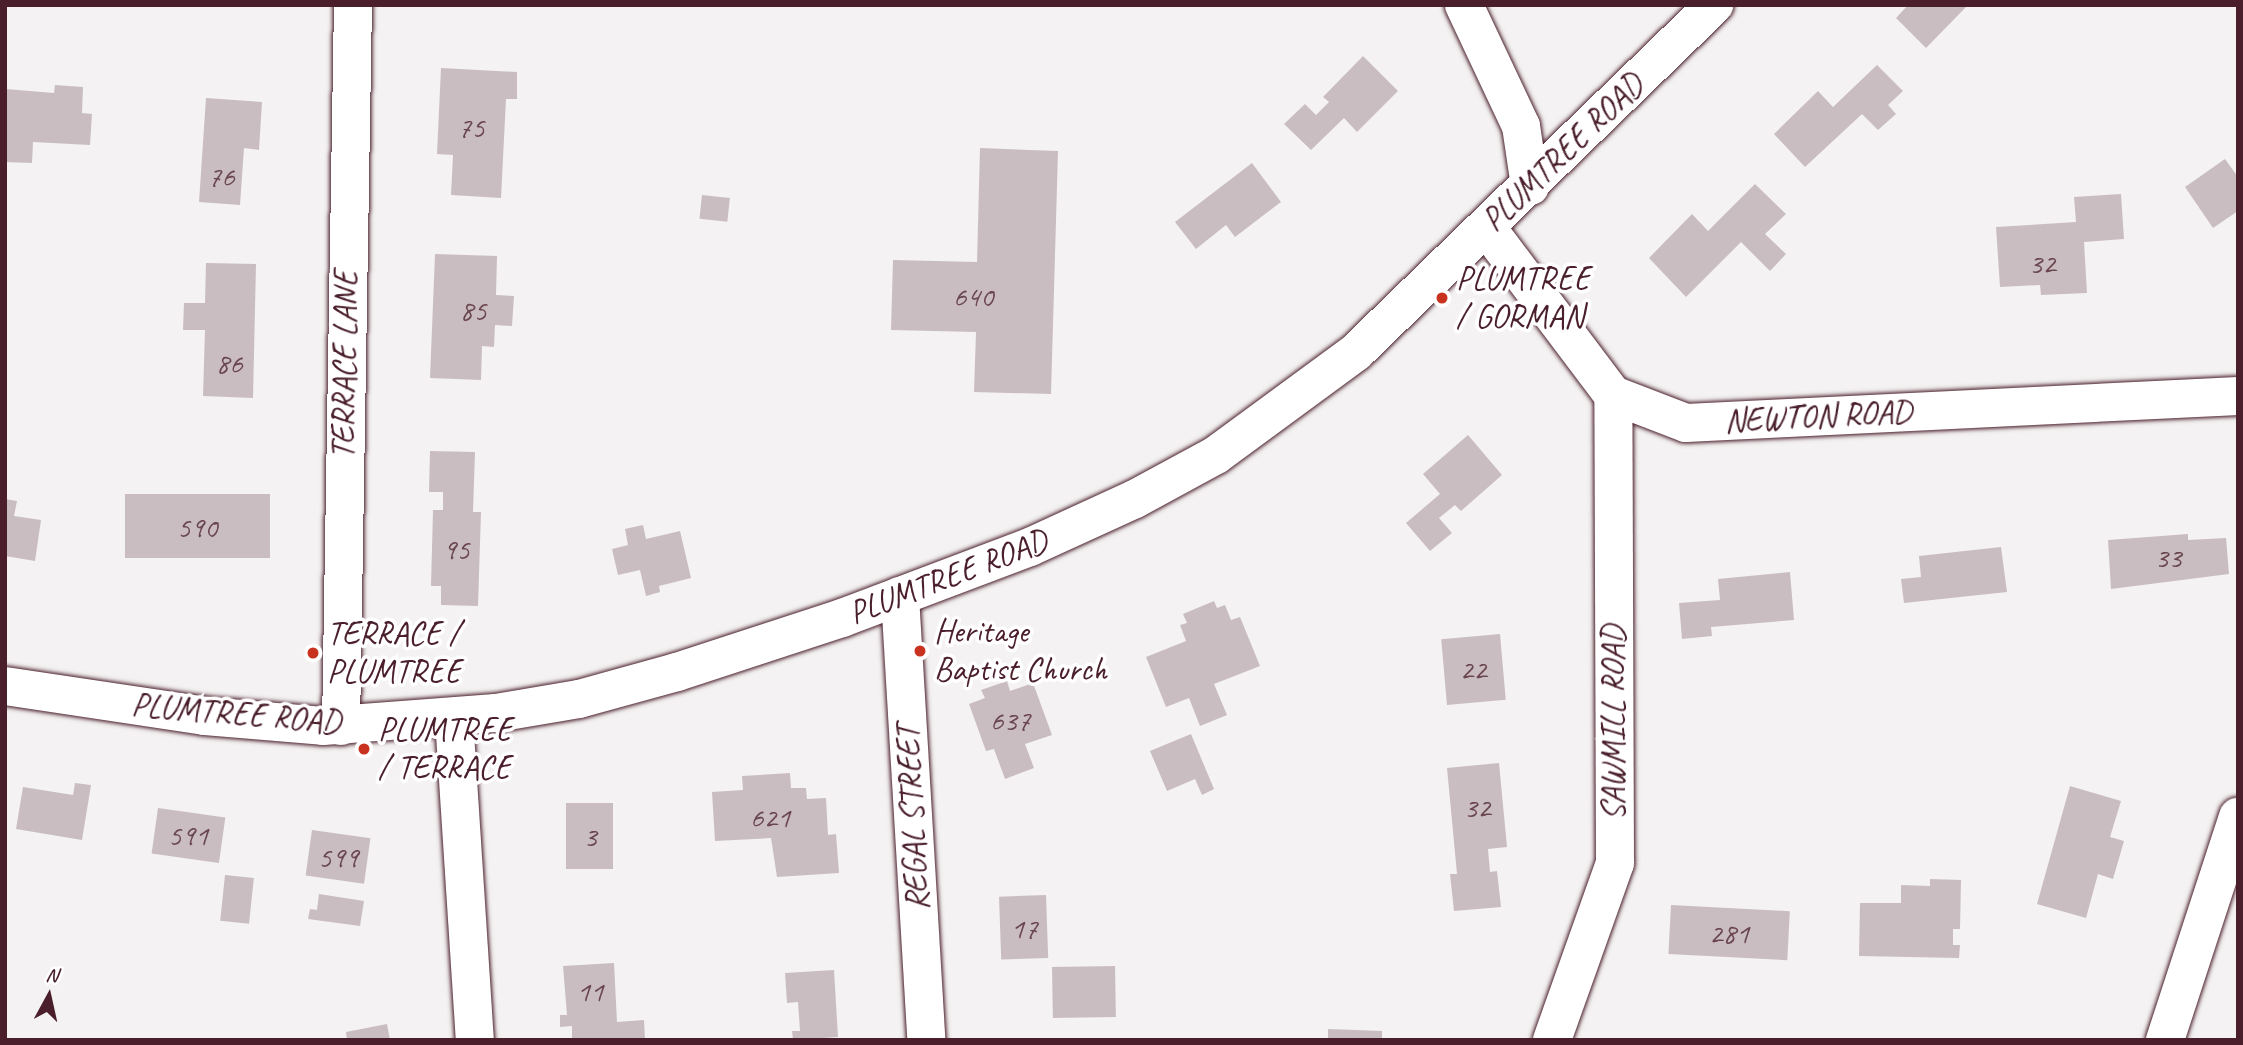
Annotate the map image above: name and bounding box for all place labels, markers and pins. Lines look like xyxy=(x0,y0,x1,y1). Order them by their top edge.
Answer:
place label: PLUMTREE / GORMAN xyxy=(1456,259,1590,337)
marker: PLUMTREE / GORMAN xyxy=(1434,290,1450,306)
place label: Heritage Baptist Church xyxy=(934,612,1108,690)
place label: TERRACE / PLUMTREE xyxy=(327,614,461,692)
marker: Heritage Baptist Church xyxy=(912,643,928,659)
marker: TERRACE / PLUMTREE xyxy=(305,645,321,661)
place label: PLUMTREE / TERRACE xyxy=(378,710,512,788)
marker: PLUMTREE / TERRACE xyxy=(356,741,372,757)

